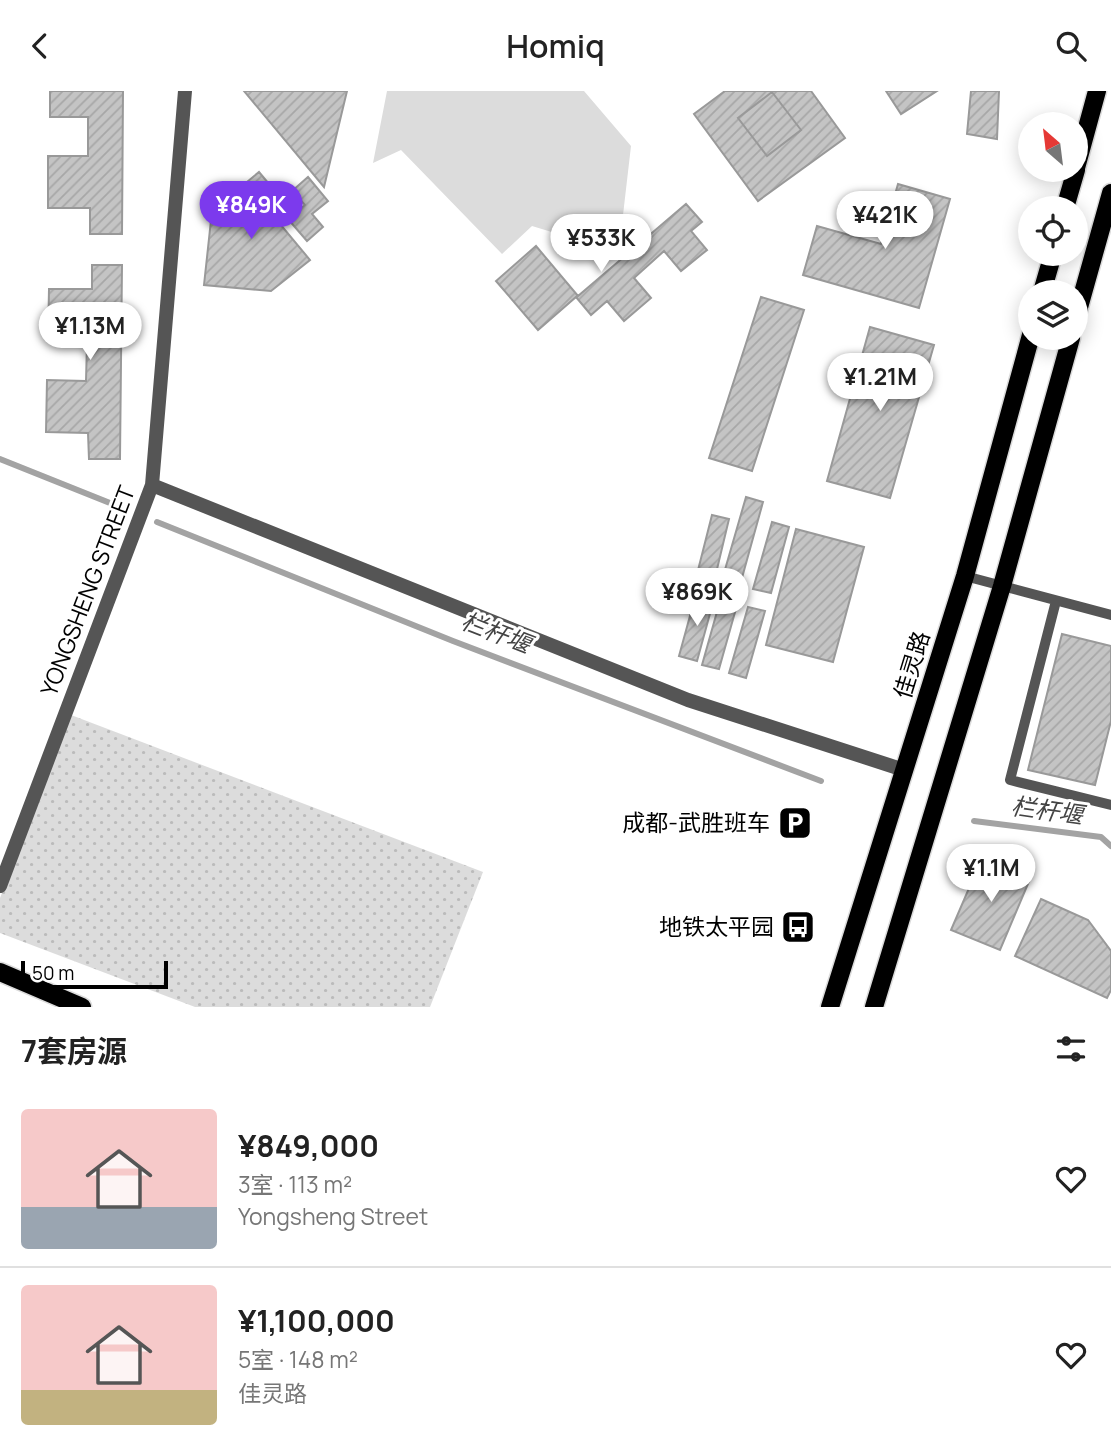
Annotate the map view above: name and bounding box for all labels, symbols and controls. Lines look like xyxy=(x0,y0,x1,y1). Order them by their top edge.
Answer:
text: Homiq xyxy=(506,24,605,68)
icon: back xyxy=(21,27,59,65)
icon: search xyxy=(1052,27,1090,65)
north arrow xyxy=(1018,112,1088,182)
map controls xyxy=(1018,112,1088,350)
pin: ¥849K xyxy=(202,181,300,241)
text: ¥849K xyxy=(216,188,286,220)
pin: ¥421K xyxy=(836,191,934,251)
button: locate xyxy=(1018,196,1088,266)
text: ¥421K xyxy=(852,198,918,230)
pin: ¥533K xyxy=(552,215,650,274)
text: ¥533K xyxy=(566,221,636,253)
button: layers xyxy=(1018,280,1088,350)
pin: ¥1.13M xyxy=(33,303,147,362)
text: ¥1.13M xyxy=(55,309,125,341)
pin: ¥1.21M xyxy=(823,353,937,413)
text: ¥1.21M xyxy=(843,360,917,392)
street label: YONGSHENG STREET xyxy=(32,481,142,700)
pin: ¥869K xyxy=(648,568,746,628)
text: ¥869K xyxy=(661,575,733,607)
water label: 栏杆堰 xyxy=(457,603,540,661)
street label: 佳灵路 xyxy=(886,627,936,702)
water label: 栏杆堰 xyxy=(1009,788,1089,831)
parking icon: 成都-武胜班车 xyxy=(776,804,814,842)
place label: 成都-武胜班车 xyxy=(622,806,770,838)
pin: ¥1.1M xyxy=(942,845,1040,904)
text: ¥1.1M xyxy=(962,851,1020,883)
bus stop icon: 地铁太平园 xyxy=(779,908,817,946)
place label: 地铁太平园 xyxy=(659,910,774,942)
scale bar xyxy=(21,958,168,990)
text: 50 m xyxy=(32,960,74,986)
text: 7套房源 xyxy=(21,1030,127,1071)
icon: filters xyxy=(1052,1030,1090,1068)
text: ¥849,000 xyxy=(238,1125,379,1166)
icon: home xyxy=(77,1137,161,1221)
icon: heart xyxy=(1052,1160,1090,1198)
text: 3室 · 113 m² xyxy=(238,1168,352,1200)
text: Yongsheng Street xyxy=(238,1200,428,1232)
text: ¥1,100,000 xyxy=(238,1300,395,1341)
icon: home xyxy=(77,1313,161,1397)
icon: heart xyxy=(1052,1336,1090,1374)
text: 5室 · 148 m² xyxy=(238,1343,358,1375)
text: 佳灵路 xyxy=(238,1377,307,1409)

